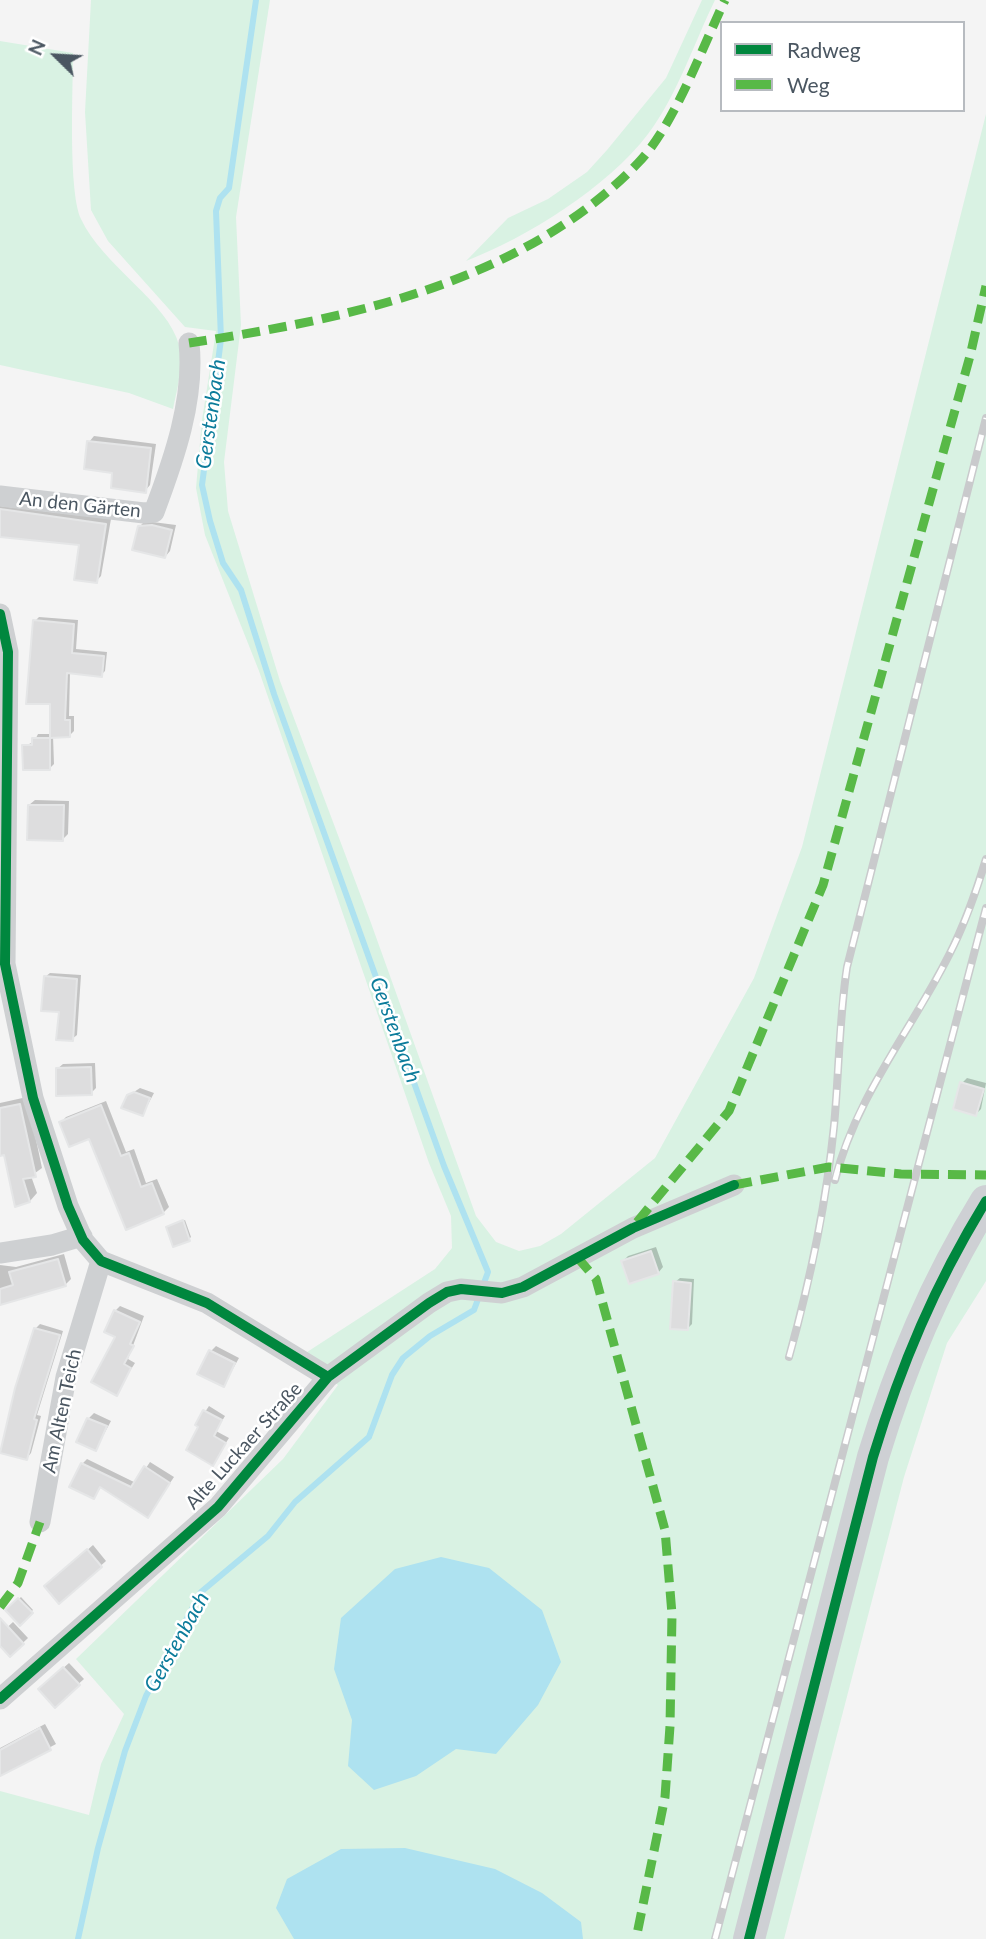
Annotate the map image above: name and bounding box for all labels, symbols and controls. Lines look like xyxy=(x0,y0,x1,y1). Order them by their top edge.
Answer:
north arrow xyxy=(21,21,91,91)
legend xyxy=(720,21,965,112)
text: N xyxy=(23,36,50,59)
text: Radweg xyxy=(787,37,861,62)
text: Weg xyxy=(787,72,830,97)
water label: Gerstenbach xyxy=(191,357,231,471)
street label: An den Gärten xyxy=(18,487,142,523)
water label: Gerstenbach xyxy=(364,974,426,1086)
street label: Am Alten Teich xyxy=(38,1347,86,1475)
street label: Alte Luckaer Straße xyxy=(181,1378,307,1514)
water label: Gerstenbach xyxy=(139,1588,215,1696)

